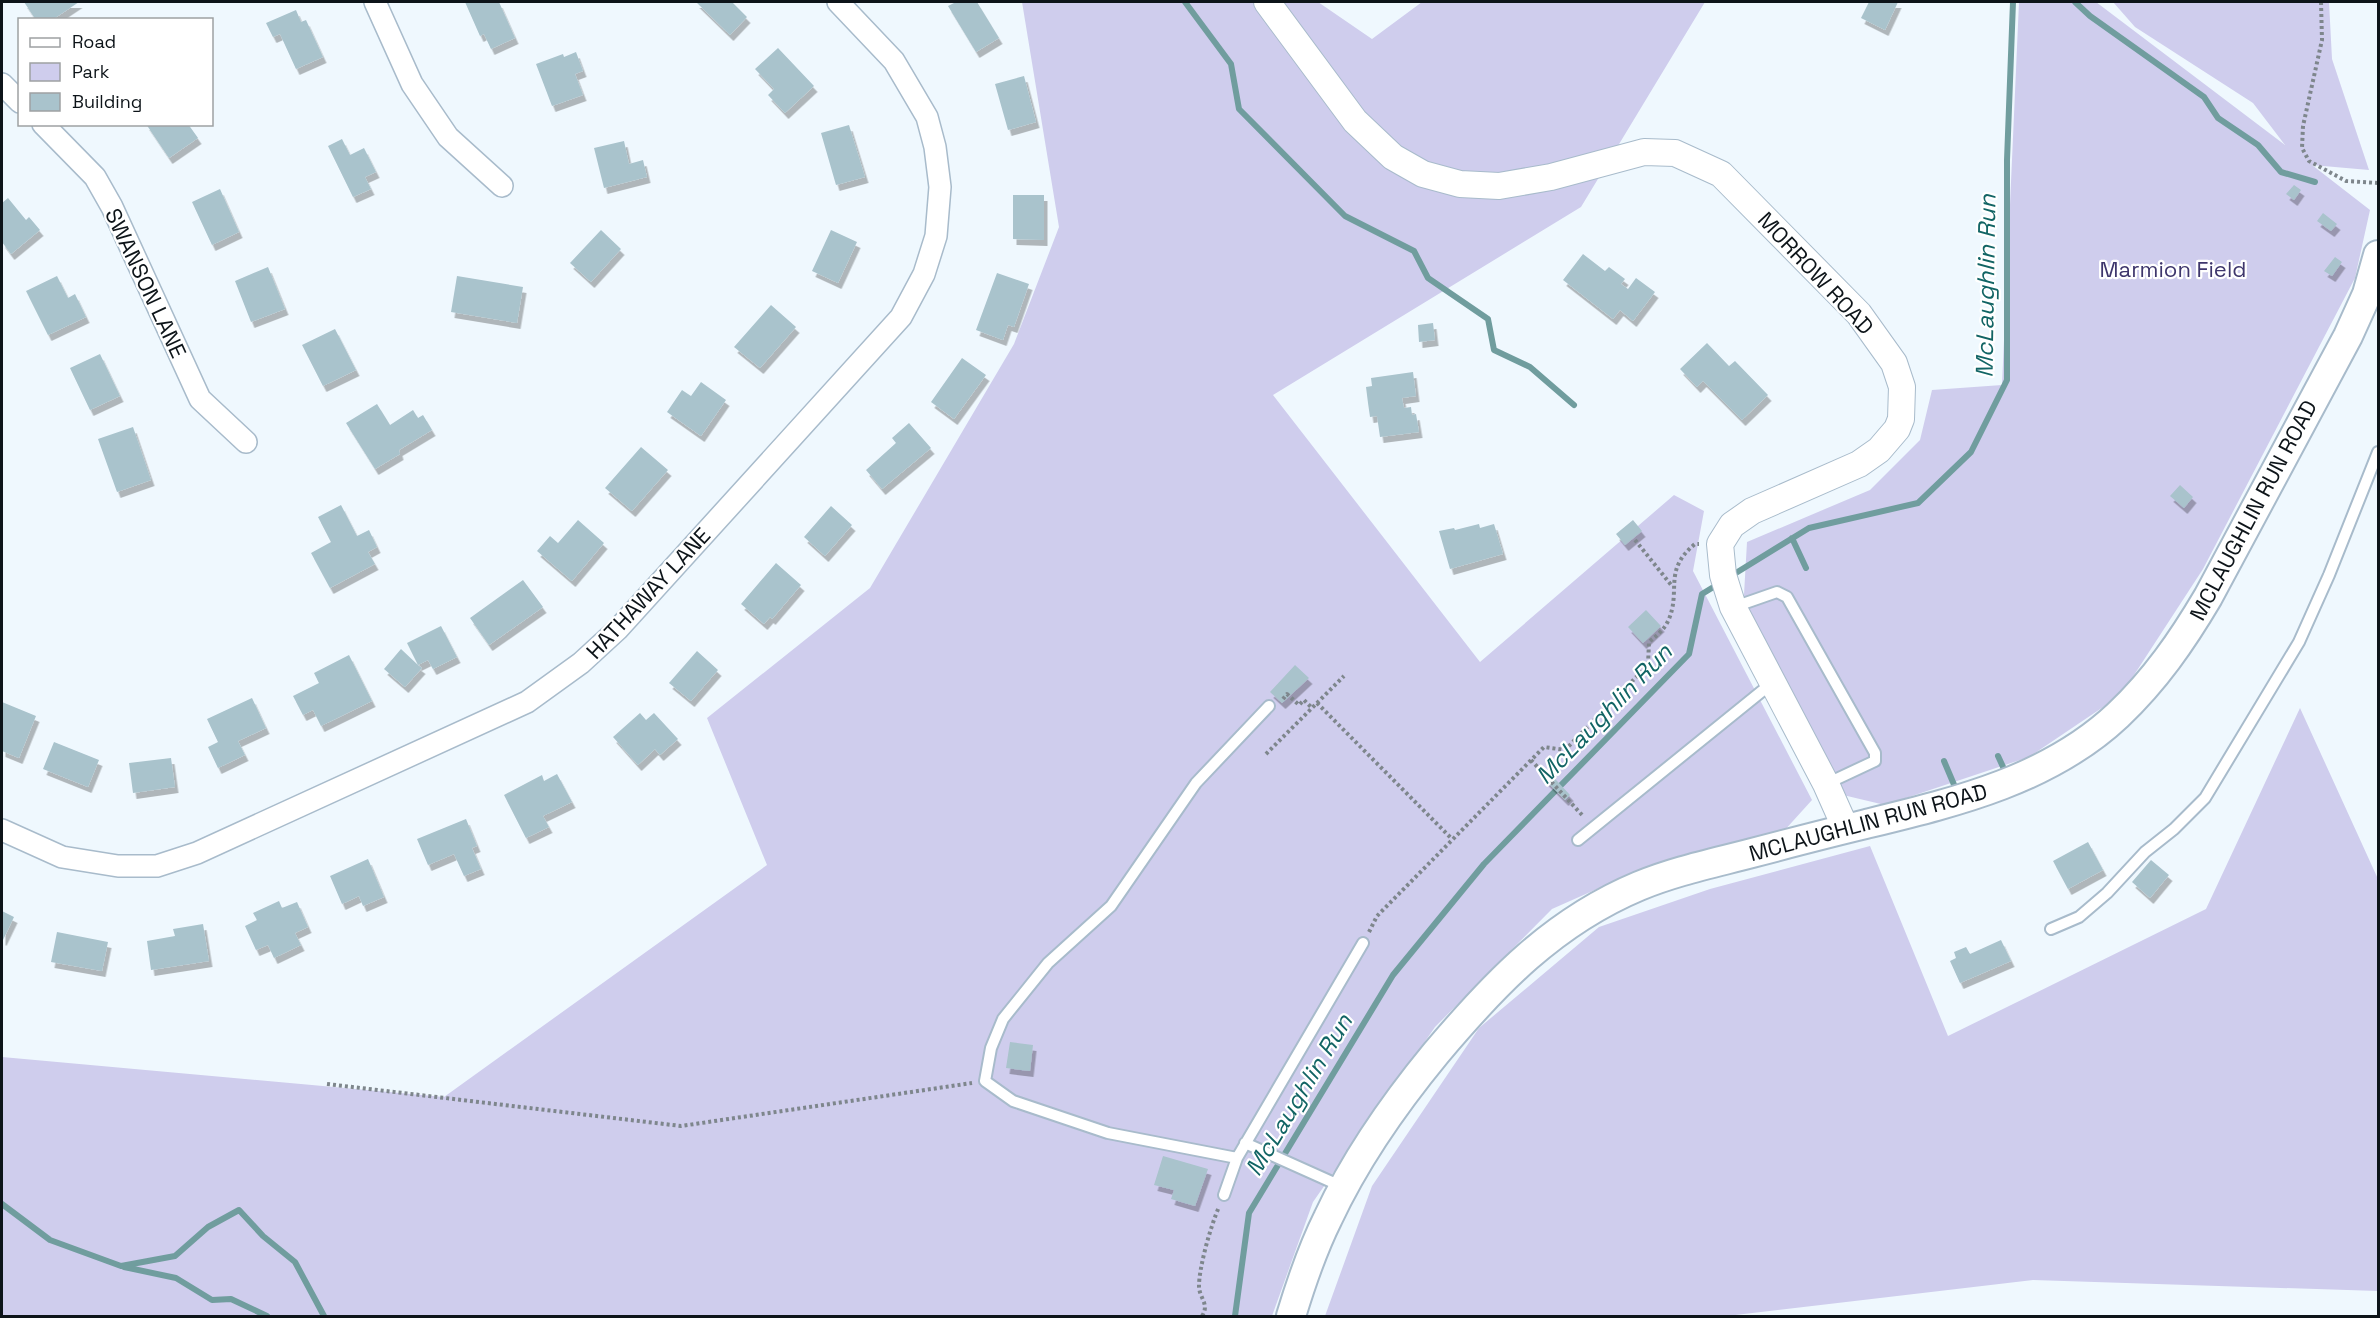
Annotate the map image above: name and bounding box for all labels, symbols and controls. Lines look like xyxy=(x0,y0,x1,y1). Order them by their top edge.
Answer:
legend xyxy=(18,18,213,126)
text: Road xyxy=(72,30,116,53)
text: Park xyxy=(72,60,110,83)
text: Building xyxy=(72,90,142,113)
water label: McLaughlin Run xyxy=(1968,193,2003,378)
street label: SWANSON LANE xyxy=(99,204,193,362)
street label: MORROW ROAD xyxy=(1752,206,1880,340)
park label: Marmion Field xyxy=(2100,255,2246,283)
street label: MCLAUGHLIN RUN ROAD xyxy=(2183,395,2323,625)
street label: HATHAWAY LANE xyxy=(580,521,716,665)
water label: McLaughlin Run xyxy=(1529,636,1679,790)
street label: MCLAUGHLIN RUN ROAD xyxy=(1746,777,1990,867)
water label: McLaughlin Run xyxy=(1238,1007,1360,1181)

